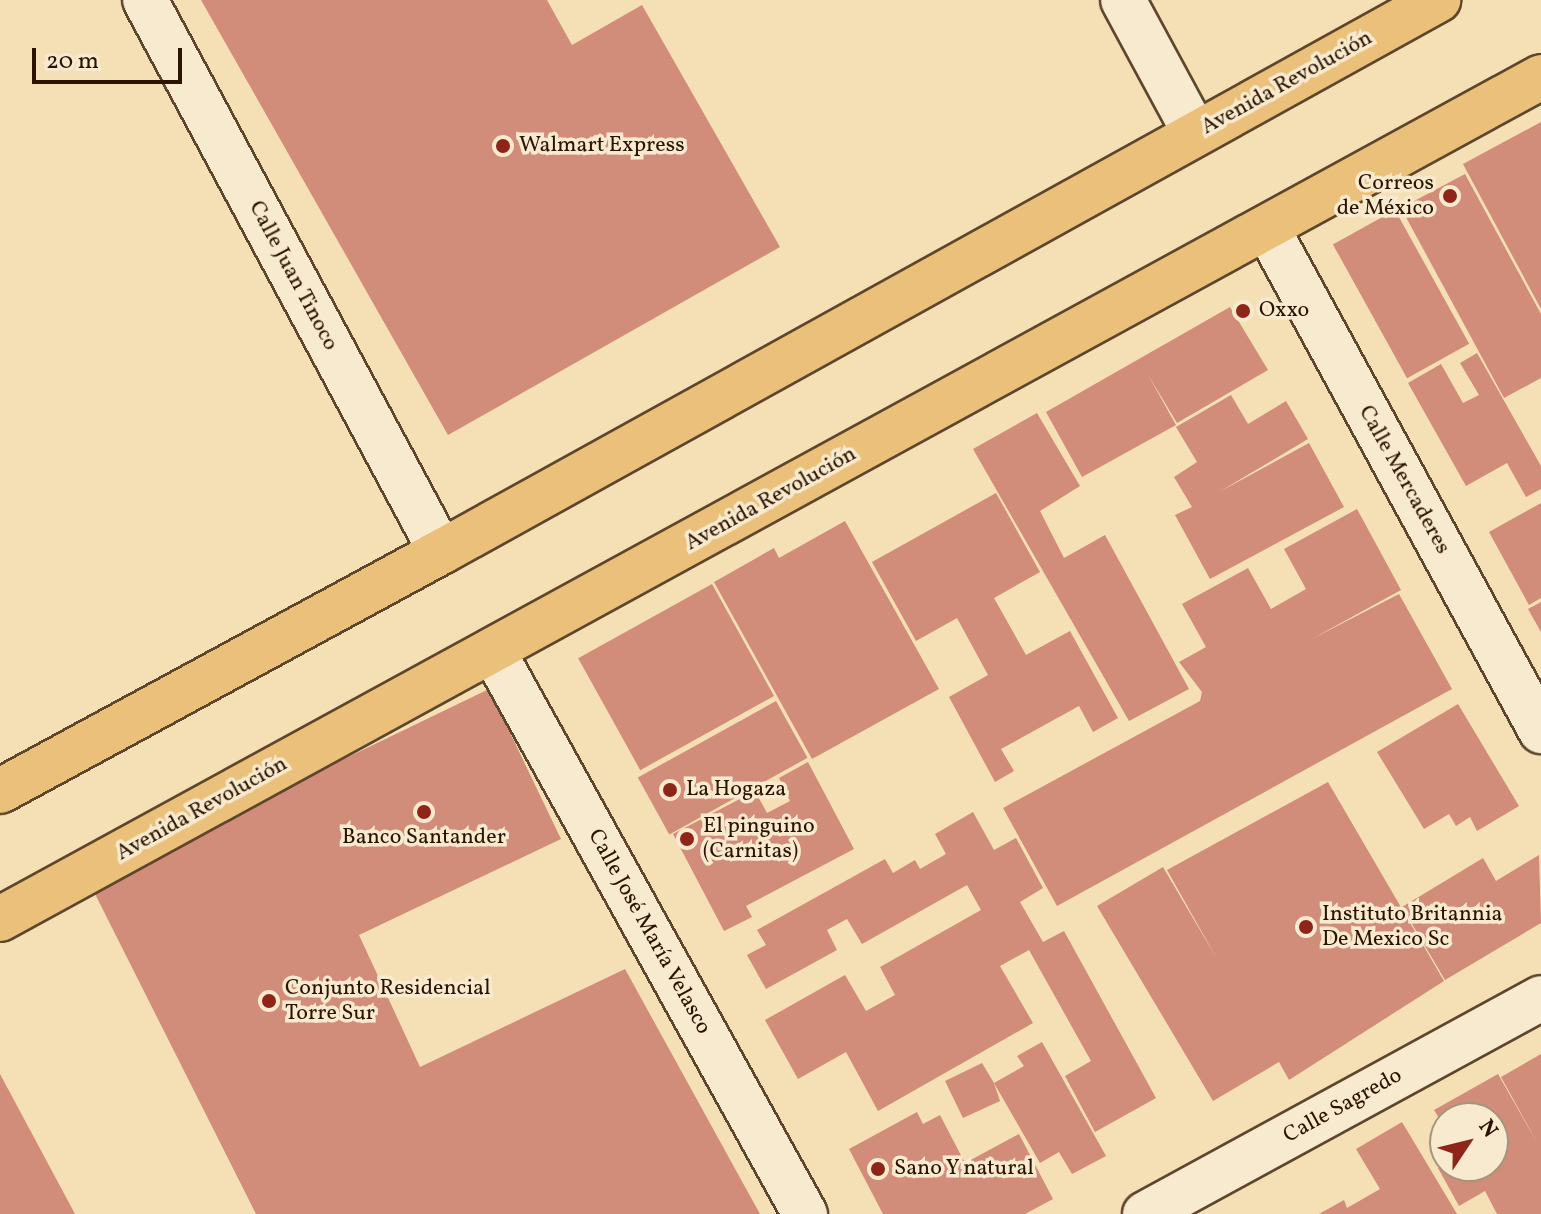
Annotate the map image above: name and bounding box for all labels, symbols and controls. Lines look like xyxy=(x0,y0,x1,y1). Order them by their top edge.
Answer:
street label: Avenida Revolución xyxy=(1197,25,1377,141)
scale bar xyxy=(36,32,186,82)
text: 20 m xyxy=(46,45,99,79)
place label: Walmart Express xyxy=(519,133,685,159)
marker: Walmart Express xyxy=(494,137,512,155)
place label: Correos de México xyxy=(1337,170,1434,222)
marker: Correos de México xyxy=(1441,187,1459,205)
street label: Calle Juan Tinoco xyxy=(242,196,344,356)
place label: Oxxo xyxy=(1259,298,1309,324)
marker: Oxxo xyxy=(1234,302,1252,320)
street label: Calle Mercaderes xyxy=(1352,401,1456,559)
street label: Avenida Revolución xyxy=(681,441,861,557)
street label: Avenida Revolución xyxy=(112,751,292,867)
place label: La Hogaza xyxy=(686,777,786,803)
marker: La Hogaza xyxy=(661,781,679,799)
marker: Banco Santander xyxy=(415,803,433,821)
place label: El pinguino (Carnitas) xyxy=(703,813,815,864)
place label: Banco Santander xyxy=(342,825,506,851)
street label: Calle José María Velasco xyxy=(581,825,717,1039)
marker: El pinguino (Carnitas) xyxy=(678,830,696,848)
place label: Instituto Britannia De Mexico Sc xyxy=(1322,901,1502,952)
marker: Instituto Britannia De Mexico Sc xyxy=(1297,918,1315,936)
place label: Conjunto Residencial Torre Sur xyxy=(285,975,491,1026)
marker: Conjunto Residencial Torre Sur xyxy=(260,992,278,1010)
street label: Calle Sagredo xyxy=(1279,1063,1407,1149)
north arrow xyxy=(1429,1102,1509,1182)
text: N xyxy=(1470,1114,1505,1145)
place label: Sano Y natural xyxy=(894,1156,1035,1182)
marker: Sano Y natural xyxy=(869,1160,887,1178)

